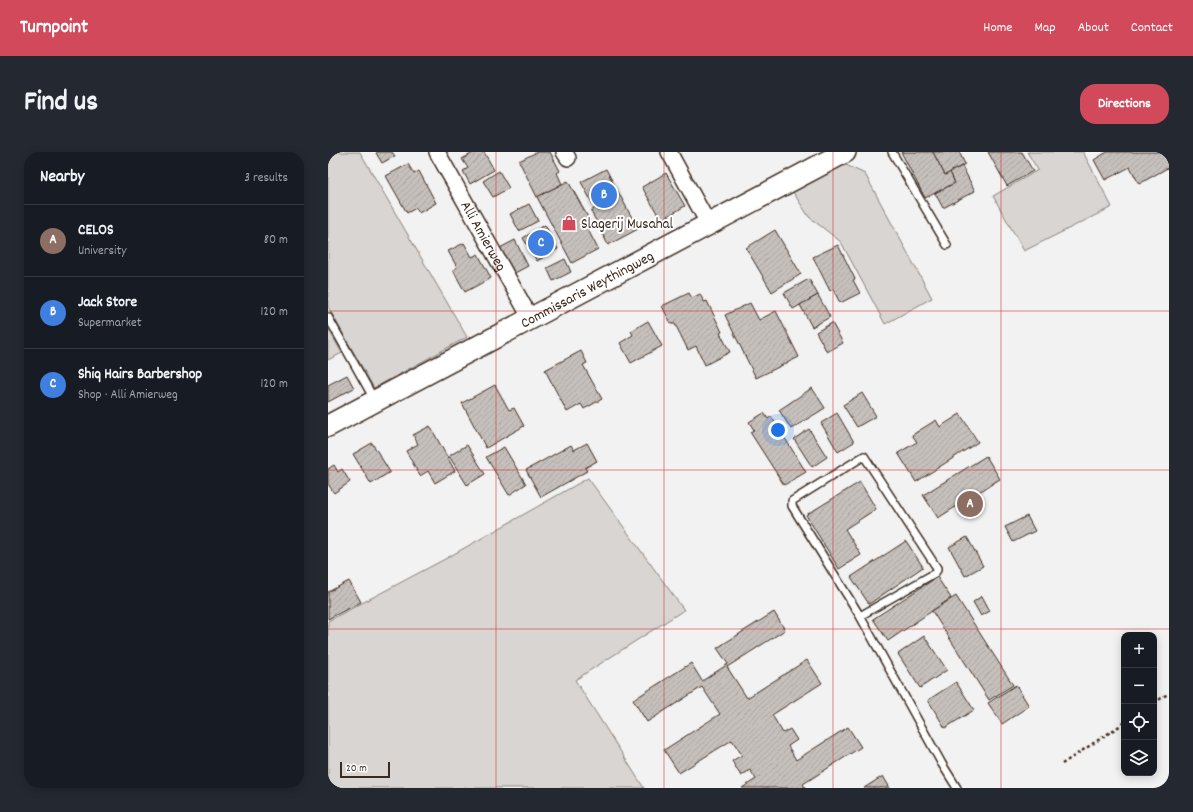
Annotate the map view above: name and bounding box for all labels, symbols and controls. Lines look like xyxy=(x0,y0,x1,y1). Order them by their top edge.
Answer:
text: Turnpoint xyxy=(20,15,88,42)
text: Home xyxy=(983,18,1012,38)
text: Map xyxy=(1034,18,1056,38)
text: About xyxy=(1078,18,1109,38)
text: Contact xyxy=(1131,18,1173,38)
text: Find us xyxy=(24,84,98,124)
button: Directions xyxy=(1080,84,1169,124)
text: Nearby xyxy=(40,166,84,190)
text: 3 results xyxy=(244,169,288,188)
pin: B xyxy=(591,180,617,210)
street label: Alli Amierweg xyxy=(454,197,511,276)
shop icon: Slagerij Musahal xyxy=(560,214,578,232)
place label: Slagerij Musahal xyxy=(581,214,674,236)
text: CELOS xyxy=(78,220,114,242)
pin: C xyxy=(528,228,554,258)
text: A xyxy=(49,231,57,250)
text: 80 m xyxy=(264,231,288,250)
text: University xyxy=(78,242,127,261)
street label: Commissaris Weythingweg xyxy=(517,246,658,335)
text: Jack Store xyxy=(78,292,137,314)
text: B xyxy=(50,303,56,322)
text: 120 m xyxy=(260,303,288,322)
text: Supermarket xyxy=(78,314,142,333)
text: Shiq Hairs Barbershop xyxy=(78,364,202,386)
text: C xyxy=(50,375,56,394)
text: 120 m xyxy=(260,375,288,394)
text: Shop · Alli Amierweg xyxy=(78,386,178,405)
your location xyxy=(768,420,788,440)
pin: A xyxy=(957,489,983,519)
map controls xyxy=(1121,632,1157,776)
button: + xyxy=(1121,632,1157,668)
button: − xyxy=(1121,668,1157,704)
button: locate xyxy=(1121,704,1157,740)
button: layers xyxy=(1121,740,1157,776)
scale bar xyxy=(340,760,390,779)
text: 20 m xyxy=(346,761,367,777)

